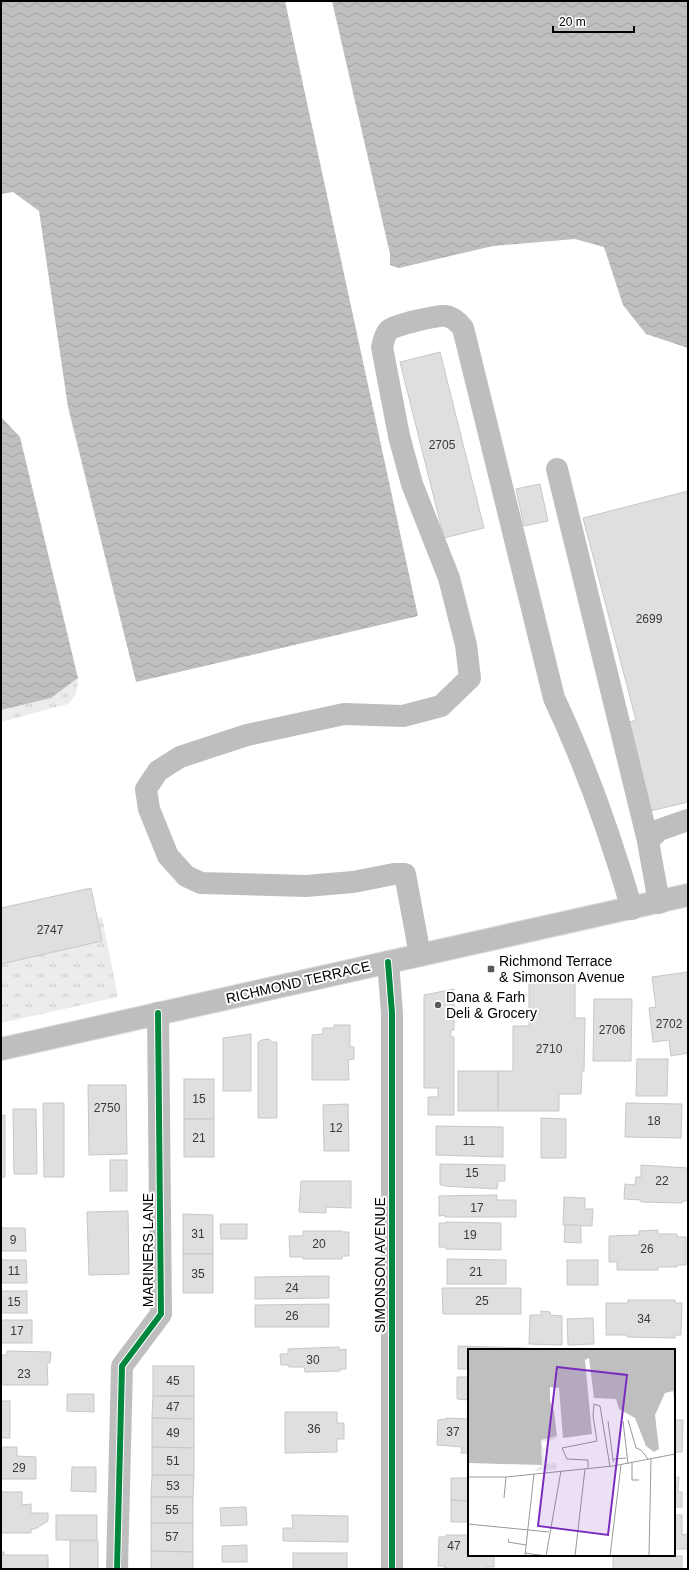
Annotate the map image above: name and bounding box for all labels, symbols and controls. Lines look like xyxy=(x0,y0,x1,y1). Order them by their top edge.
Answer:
scale bar xyxy=(553,8,634,34)
text: 20 m xyxy=(559,15,586,29)
house number: 2705 xyxy=(429,438,456,452)
house number: 2699 xyxy=(636,612,663,626)
house number: 2747 xyxy=(37,923,64,937)
place label: Richmond Terrace & Simonson Avenue xyxy=(499,953,625,985)
street label: RICHMOND TERRACE xyxy=(224,958,372,1006)
marker: Richmond Terrace & Simonson Avenue xyxy=(486,964,496,974)
place label: Dana & Farh Deli & Grocery xyxy=(446,989,537,1021)
marker: Dana & Farh Deli & Grocery xyxy=(433,1000,443,1010)
house number: 2702 xyxy=(656,1017,683,1031)
house number: 2706 xyxy=(599,1023,626,1037)
house number: 2710 xyxy=(536,1042,563,1056)
house number: 15 xyxy=(192,1092,206,1106)
house number: 2750 xyxy=(94,1101,121,1115)
house number: 18 xyxy=(647,1114,661,1128)
house number: 12 xyxy=(329,1121,343,1135)
house number: 21 xyxy=(192,1131,206,1145)
house number: 11 xyxy=(463,1134,476,1148)
house number: 15 xyxy=(465,1166,479,1180)
house number: 22 xyxy=(655,1174,669,1188)
street label: MARINERS LANE xyxy=(140,1193,156,1307)
street label: SIMONSON AVENUE xyxy=(372,1197,388,1333)
house number: 17 xyxy=(470,1201,484,1215)
house number: 31 xyxy=(191,1227,205,1241)
house number: 19 xyxy=(463,1228,477,1242)
house number: 9 xyxy=(10,1233,17,1247)
house number: 20 xyxy=(312,1237,326,1251)
house number: 26 xyxy=(640,1242,654,1256)
house number: 11 xyxy=(8,1264,21,1278)
house number: 21 xyxy=(469,1265,483,1279)
house number: 35 xyxy=(191,1267,205,1281)
house number: 24 xyxy=(285,1281,299,1295)
house number: 25 xyxy=(475,1294,489,1308)
house number: 15 xyxy=(7,1295,21,1309)
house number: 26 xyxy=(285,1309,299,1323)
house number: 34 xyxy=(637,1312,651,1326)
house number: 17 xyxy=(10,1324,24,1338)
inset map xyxy=(468,1349,675,1556)
house number: 30 xyxy=(306,1353,320,1367)
house number: 23 xyxy=(17,1367,31,1381)
house number: 45 xyxy=(166,1374,180,1388)
house number: 47 xyxy=(166,1400,180,1414)
house number: 36 xyxy=(307,1422,321,1436)
house number: 37 xyxy=(446,1425,460,1439)
house number: 49 xyxy=(166,1426,180,1440)
house number: 51 xyxy=(166,1454,180,1468)
house number: 29 xyxy=(12,1461,26,1475)
house number: 53 xyxy=(166,1479,180,1493)
house number: 55 xyxy=(165,1503,179,1517)
house number: 57 xyxy=(165,1530,179,1544)
house number: 47 xyxy=(447,1539,461,1553)

